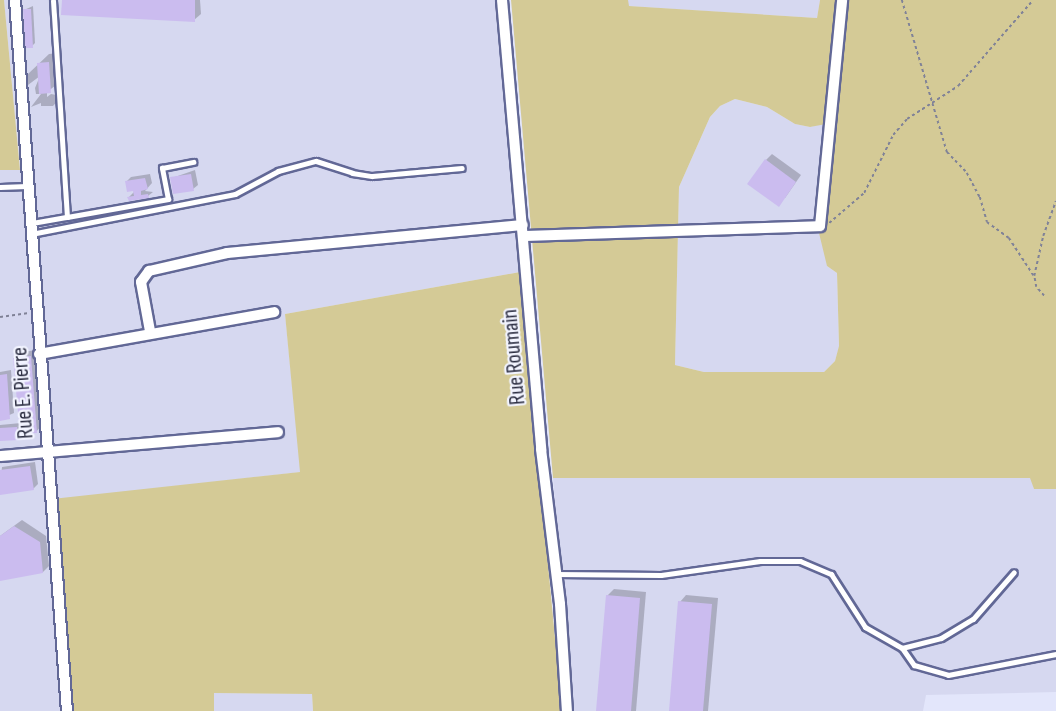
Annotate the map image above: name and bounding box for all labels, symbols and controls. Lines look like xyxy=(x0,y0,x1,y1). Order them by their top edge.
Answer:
street label: Rue Roumain xyxy=(497,308,531,406)
street label: Rue E. Pierre xyxy=(7,346,39,440)

